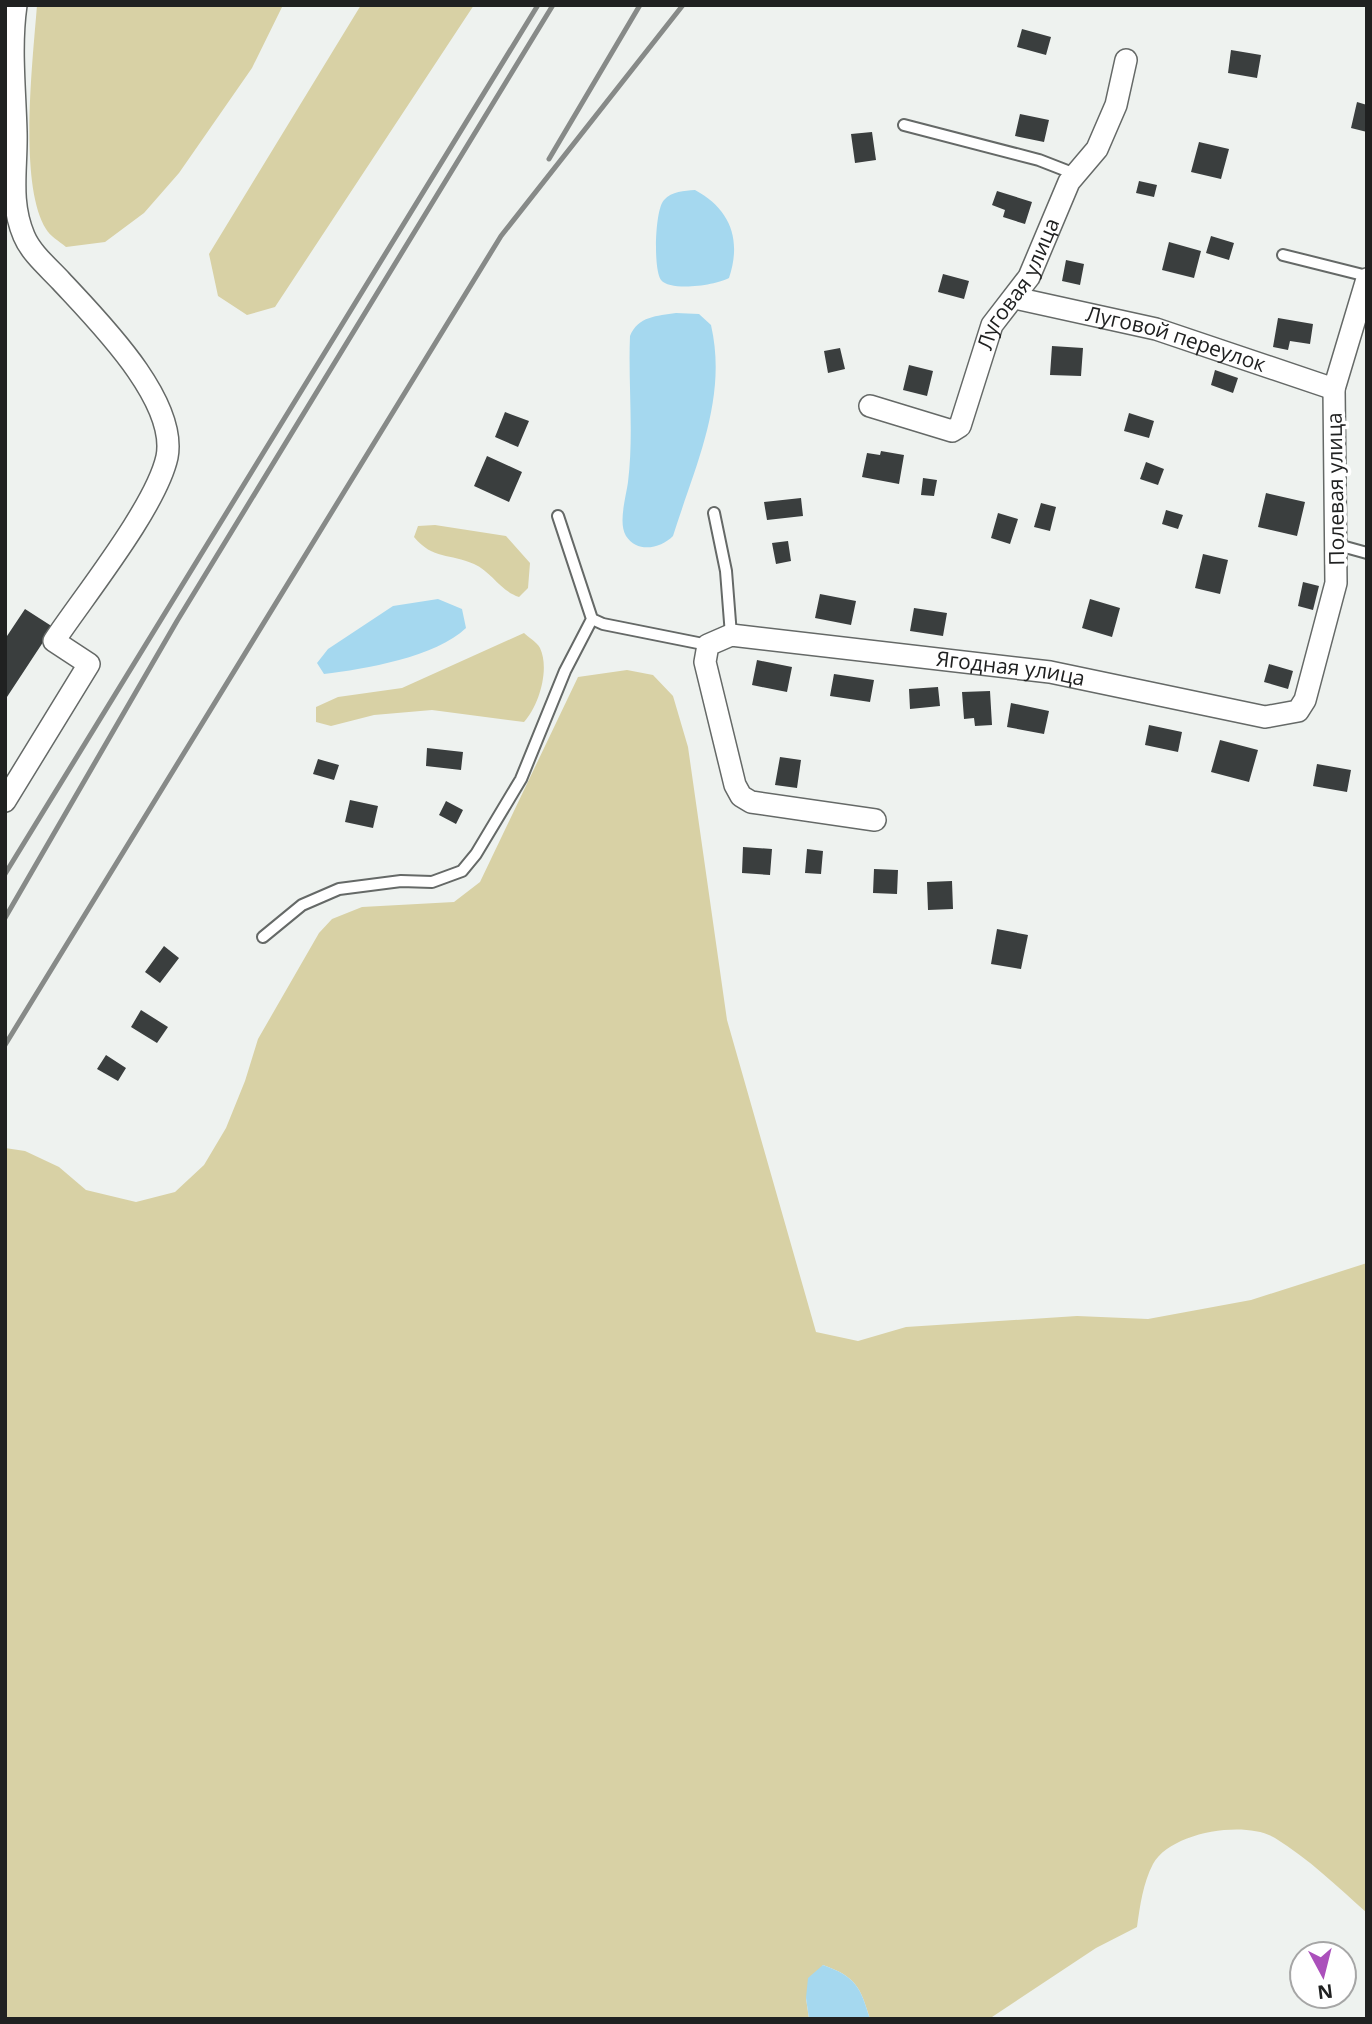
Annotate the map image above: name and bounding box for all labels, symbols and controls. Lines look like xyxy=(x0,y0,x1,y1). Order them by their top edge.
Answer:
street label: Луговая улица xyxy=(970,214,1065,353)
street label: Луговой переулок xyxy=(1083,299,1270,378)
street label: Полевая улица xyxy=(1320,412,1350,566)
street label: Ягодная улица xyxy=(935,644,1088,692)
north arrow xyxy=(1288,1940,1358,2010)
text: N xyxy=(1316,1978,1334,2006)

